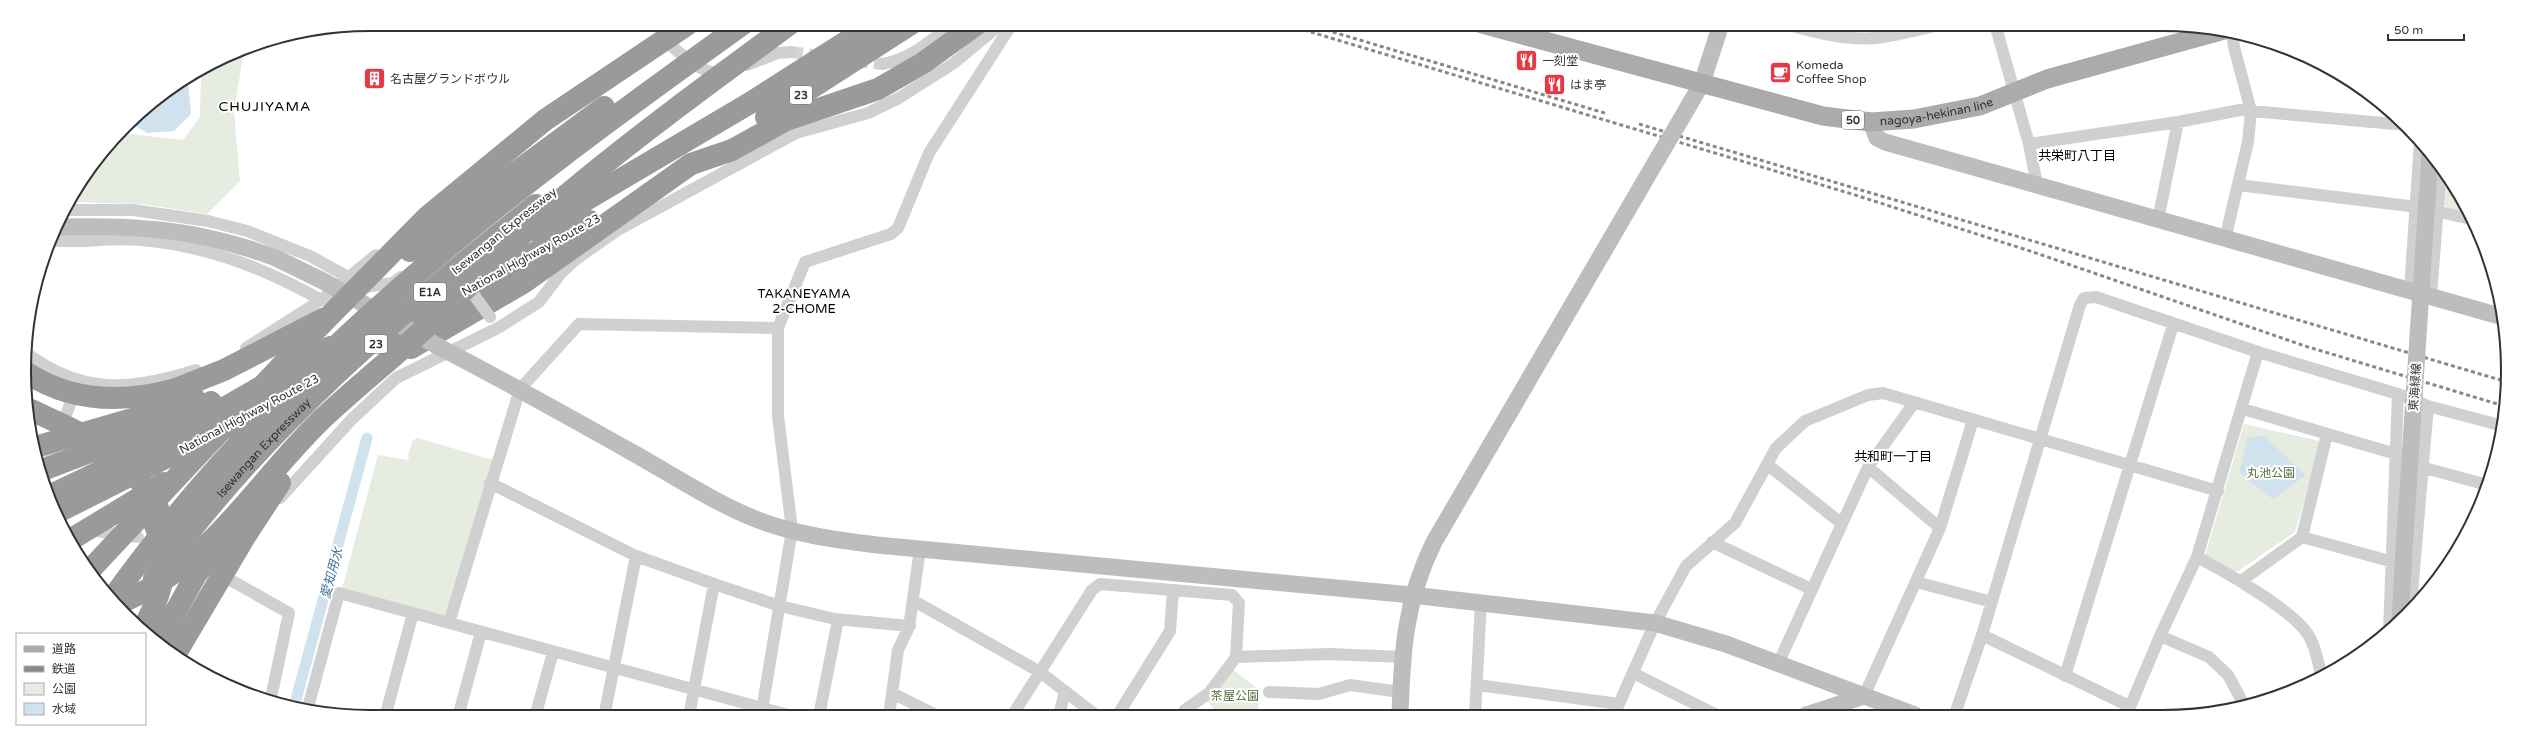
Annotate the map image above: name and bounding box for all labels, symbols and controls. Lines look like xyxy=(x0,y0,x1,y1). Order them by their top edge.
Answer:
scale bar xyxy=(2388,16,2464,42)
text: 50 m xyxy=(2394,23,2423,37)
restaurant icon: 一刻堂 xyxy=(1513,48,1539,74)
place label: 一刻堂 xyxy=(1542,54,1578,68)
place label: Komeda Coffee Shop xyxy=(1796,58,1867,86)
cafe icon: Komeda Coffee Shop xyxy=(1768,59,1794,85)
building icon: 名古屋グランドボウル xyxy=(361,66,387,92)
place label: 名古屋グランドボウル xyxy=(390,72,510,86)
restaurant icon: はま亭 xyxy=(1541,72,1567,98)
place label: はま亭 xyxy=(1570,78,1606,92)
road number: 23 xyxy=(790,86,812,104)
street label: nagoya-hekinan line xyxy=(1879,94,1995,128)
district label: CHUJIYAMA xyxy=(219,98,311,115)
road number: 50 xyxy=(1842,111,1864,129)
district label: 共栄町八丁目 xyxy=(2038,148,2116,164)
street label: Isewangan Expressway xyxy=(449,184,560,278)
street label: National Highway Route 23 xyxy=(459,211,603,299)
road number: E1A xyxy=(414,283,446,301)
district label: TAKANEYAMA 2-CHOME xyxy=(757,286,851,317)
road number: 23 xyxy=(365,335,387,353)
street label: 東海緑線 xyxy=(2406,363,2424,411)
street label: National Highway Route 23 xyxy=(177,371,321,457)
street label: Isewangan Expressway xyxy=(214,395,314,501)
district label: 共和町一丁目 xyxy=(1854,449,1932,465)
park label: 丸池公園 xyxy=(2247,466,2295,480)
water label: 愛知用水 xyxy=(318,544,347,600)
legend xyxy=(16,633,146,725)
text: 道路 xyxy=(52,642,76,656)
text: 鉄道 xyxy=(52,662,76,676)
text: 公園 xyxy=(52,682,76,696)
park label: 茶屋公園 xyxy=(1211,689,1259,703)
text: 水域 xyxy=(52,702,76,716)

